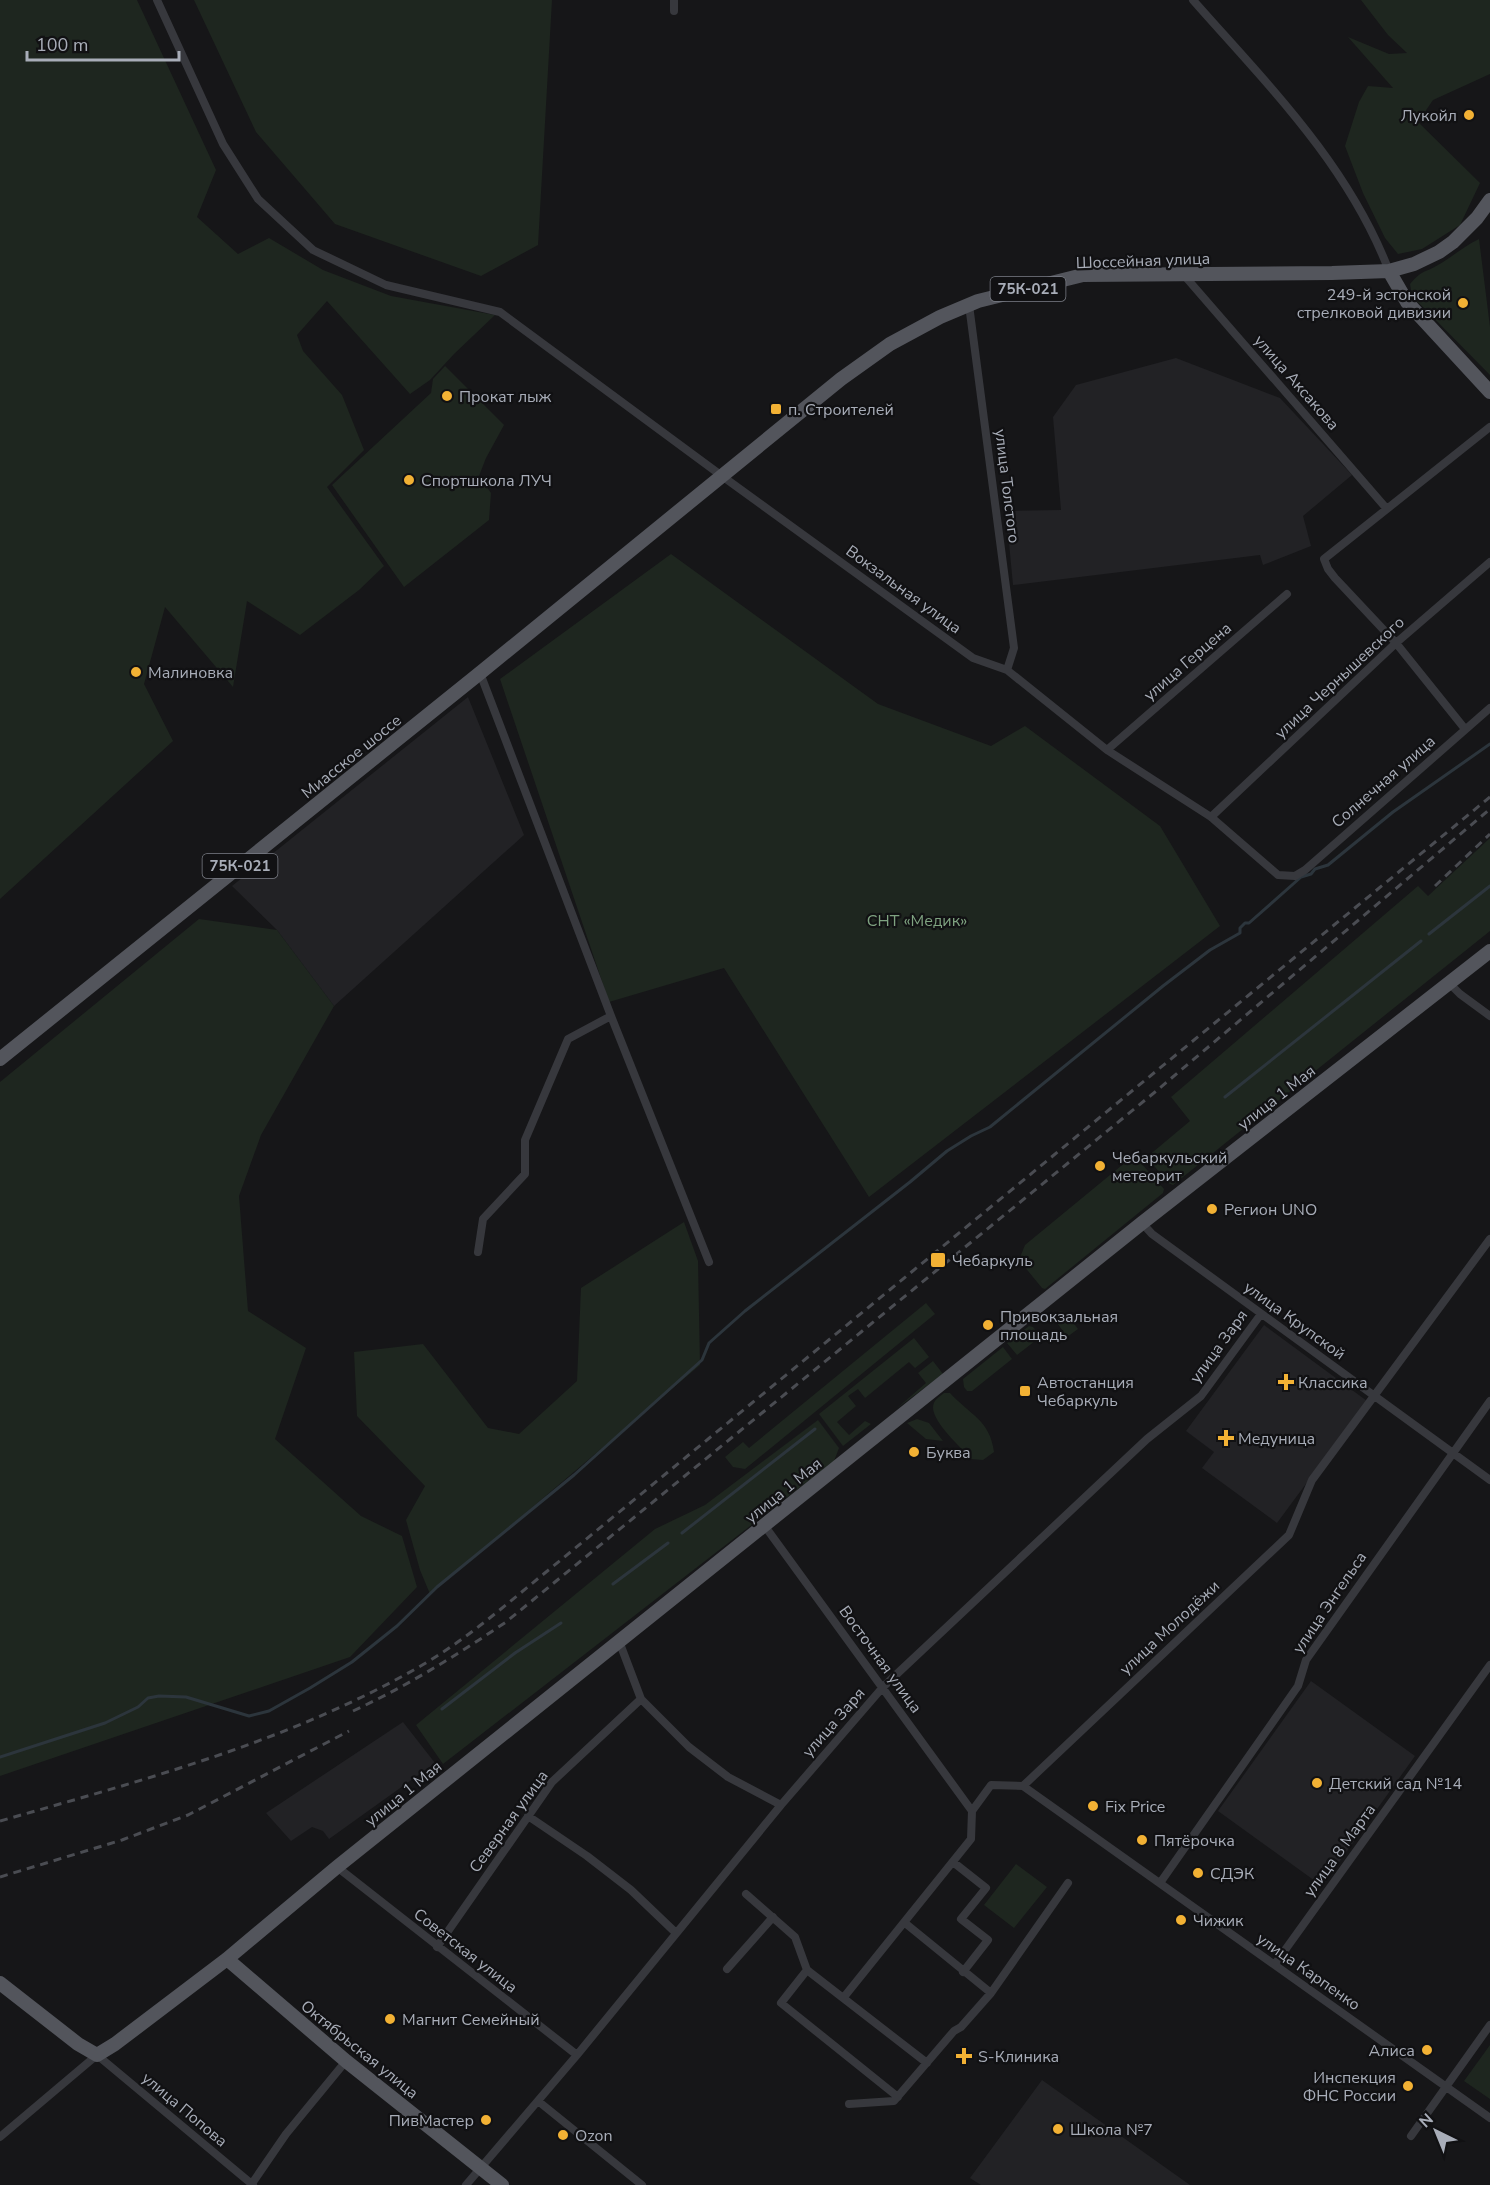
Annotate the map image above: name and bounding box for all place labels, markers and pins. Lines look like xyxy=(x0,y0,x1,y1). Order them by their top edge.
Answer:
place label: Лукойл xyxy=(1401,105,1457,127)
marker: Лукойл xyxy=(1462,108,1476,122)
place label: 249-й эстонской стрелковой дивизии xyxy=(1297,284,1451,324)
marker: 249-й эстонской стрелковой дивизии xyxy=(1456,296,1470,310)
place label: Прокат лыж xyxy=(459,386,552,408)
marker: Прокат лыж xyxy=(440,389,454,403)
place label: п. Строителей xyxy=(788,399,894,421)
marker: п. Строителей xyxy=(769,402,783,416)
place label: Спортшкола ЛУЧ xyxy=(421,470,552,492)
marker: Спортшкола ЛУЧ xyxy=(402,473,416,487)
place label: Малиновка xyxy=(148,662,233,684)
marker: Малиновка xyxy=(129,665,143,679)
place label: Чебаркульский метеорит xyxy=(1112,1147,1227,1187)
marker: Чебаркульский метеорит xyxy=(1093,1159,1107,1173)
place label: Регион UNO xyxy=(1224,1199,1317,1221)
marker: Регион UNO xyxy=(1205,1202,1219,1216)
place label: Чебаркуль xyxy=(952,1250,1033,1272)
marker: Чебаркуль xyxy=(929,1251,947,1269)
place label: Привокзальная площадь xyxy=(1000,1306,1118,1346)
marker: Привокзальная площадь xyxy=(981,1318,995,1332)
place label: Автостанция Чебаркуль xyxy=(1037,1372,1134,1412)
place label: Классика xyxy=(1298,1372,1368,1394)
marker: Классика xyxy=(1279,1375,1293,1389)
marker: Автостанция Чебаркуль xyxy=(1018,1384,1032,1398)
place label: Медуница xyxy=(1238,1428,1315,1450)
marker: Медуница xyxy=(1219,1431,1233,1445)
place label: Буква xyxy=(926,1442,971,1464)
marker: Буква xyxy=(907,1445,921,1459)
place label: Детский сад №14 xyxy=(1329,1773,1463,1795)
marker: Детский сад №14 xyxy=(1310,1776,1324,1790)
place label: Fix Price xyxy=(1105,1796,1165,1818)
marker: Fix Price xyxy=(1086,1799,1100,1813)
place label: Пятёрочка xyxy=(1154,1830,1235,1852)
marker: Пятёрочка xyxy=(1135,1833,1149,1847)
place label: СДЭК xyxy=(1210,1863,1255,1885)
marker: СДЭК xyxy=(1191,1866,1205,1880)
place label: Чижик xyxy=(1193,1910,1244,1932)
marker: Чижик xyxy=(1174,1913,1188,1927)
place label: Магнит Семейный xyxy=(402,2009,539,2031)
marker: Магнит Семейный xyxy=(383,2012,397,2026)
place label: Алиса xyxy=(1369,2040,1415,2062)
marker: Алиса xyxy=(1420,2043,1434,2057)
place label: S-Клиника xyxy=(978,2046,1059,2068)
marker: S-Клиника xyxy=(955,2047,973,2065)
place label: Инспекция ФНС России xyxy=(1303,2067,1396,2107)
marker: Инспекция ФНС России xyxy=(1401,2079,1415,2093)
place label: ПивМастер xyxy=(389,2110,474,2132)
marker: ПивМастер xyxy=(479,2113,493,2127)
place label: Школа №7 xyxy=(1070,2119,1153,2141)
marker: Школа №7 xyxy=(1051,2122,1065,2136)
place label: Ozon xyxy=(575,2125,613,2147)
marker: Ozon xyxy=(556,2128,570,2142)

